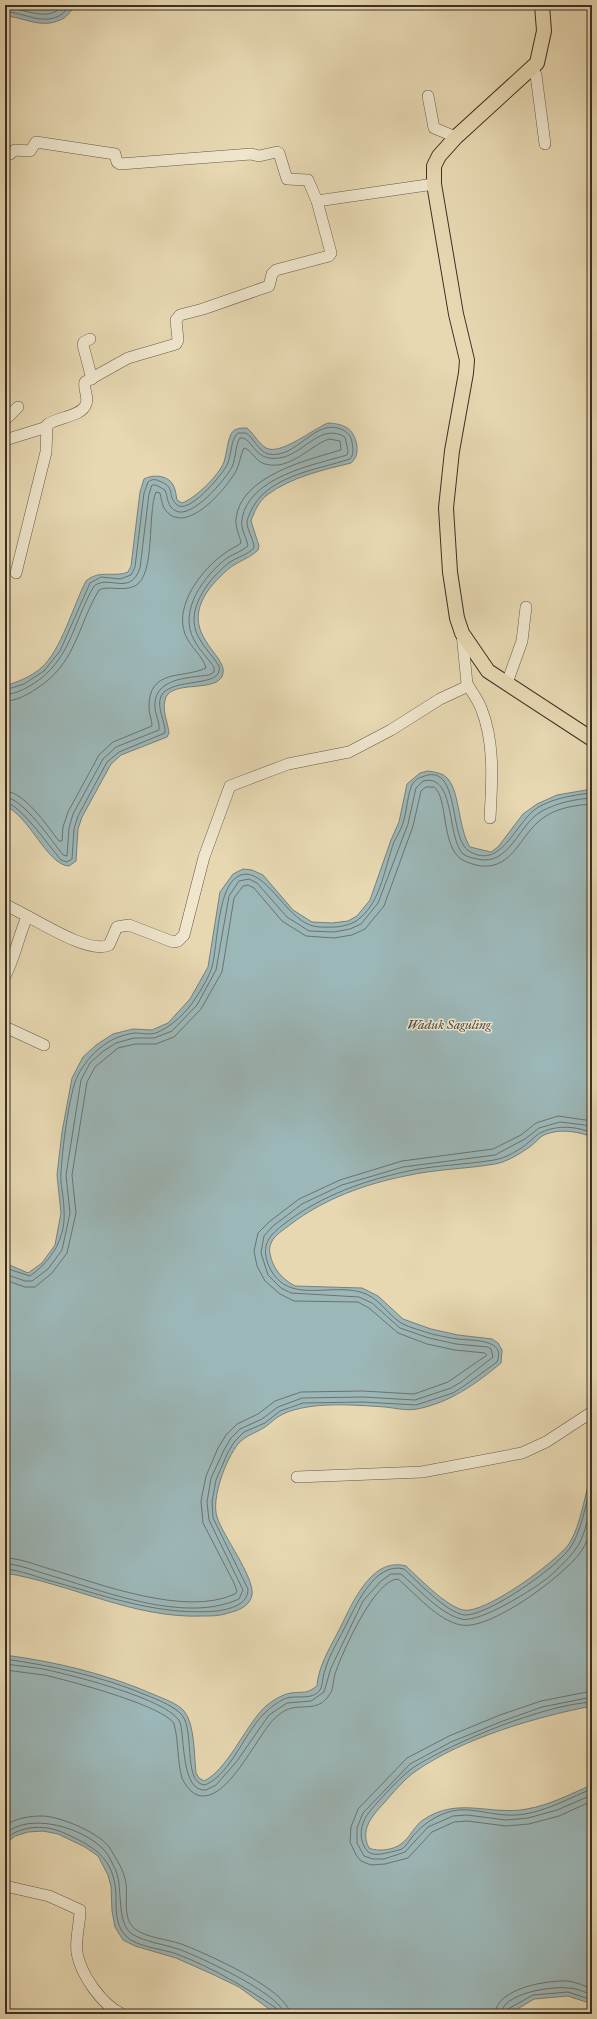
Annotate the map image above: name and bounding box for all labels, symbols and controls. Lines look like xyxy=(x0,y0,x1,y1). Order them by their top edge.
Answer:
water label: Waduk Saguling xyxy=(407,1017,492,1033)

